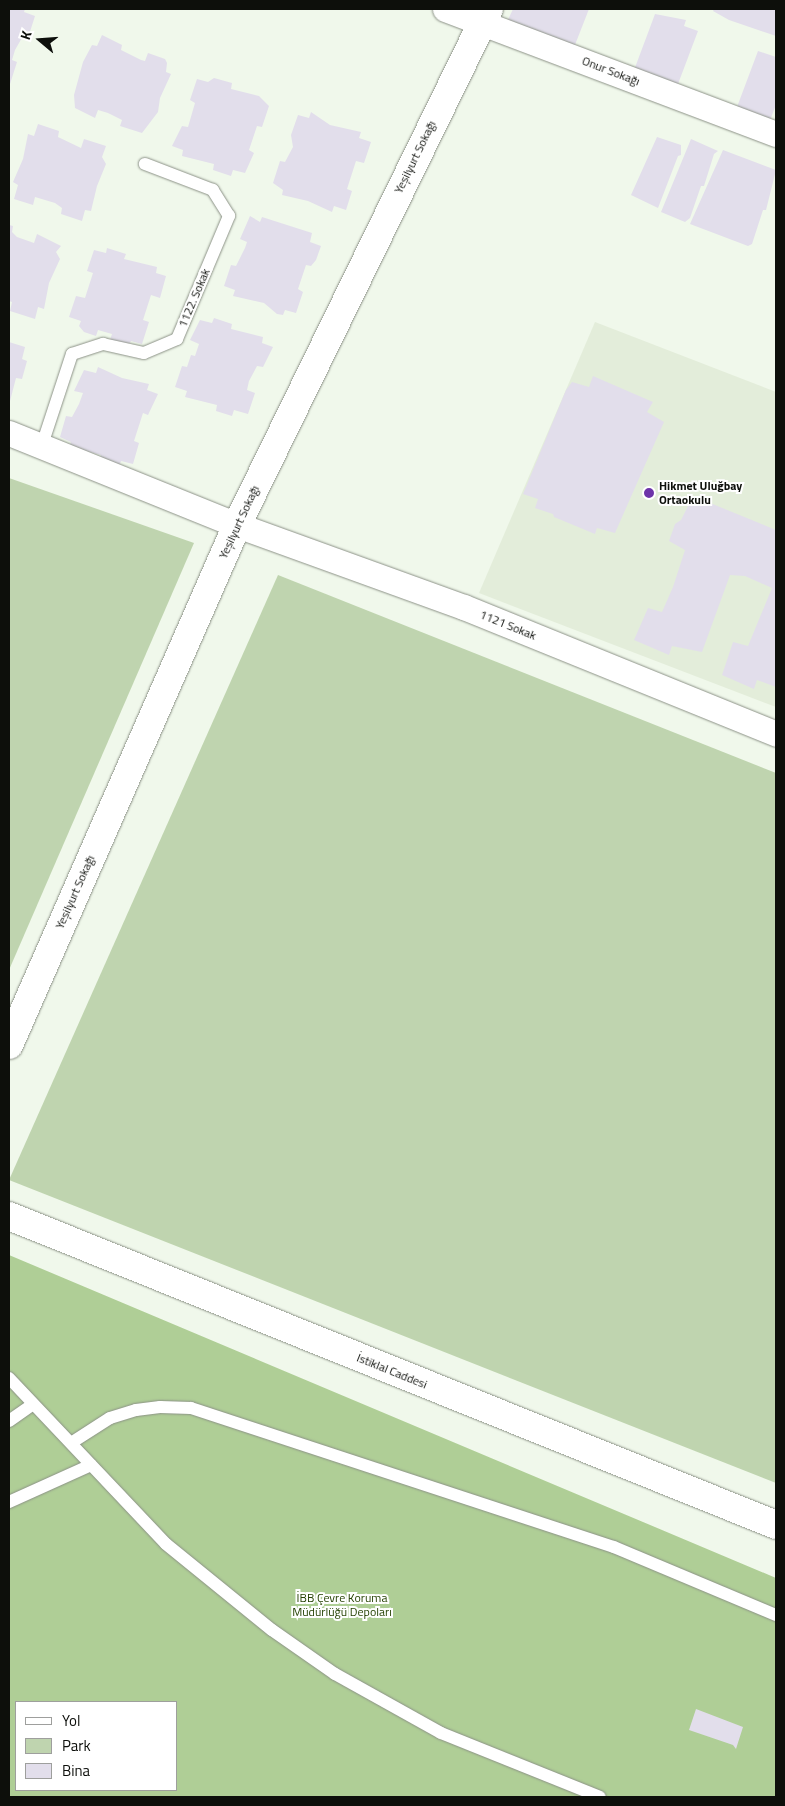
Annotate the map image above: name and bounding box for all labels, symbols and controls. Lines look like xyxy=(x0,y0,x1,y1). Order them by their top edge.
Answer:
north arrow xyxy=(15,15,65,65)
text: K xyxy=(14,28,37,42)
street label: Onur Sokağı xyxy=(580,53,642,89)
street label: Yeşilyurt Sokağı xyxy=(391,118,439,196)
street label: 1122. Sokak xyxy=(175,266,213,330)
place label: Hikmet Uluğbay Ortaokulu xyxy=(659,479,742,507)
street label: Yeşilyurt Sokağı xyxy=(216,483,262,561)
marker: Hikmet Uluğbay Ortaokulu xyxy=(643,487,655,499)
street label: 1121 Sokak xyxy=(478,607,538,643)
street label: Yeşilyurt Sokağı xyxy=(52,853,98,931)
street label: İstiklal Caddesi xyxy=(355,1350,429,1392)
park label: İBB Çevre Koruma Müdürlüğü Depoları xyxy=(292,1591,392,1619)
legend xyxy=(15,1701,178,1791)
text: Yol xyxy=(62,1709,80,1732)
text: Park xyxy=(62,1734,91,1757)
text: Bina xyxy=(62,1759,90,1782)

